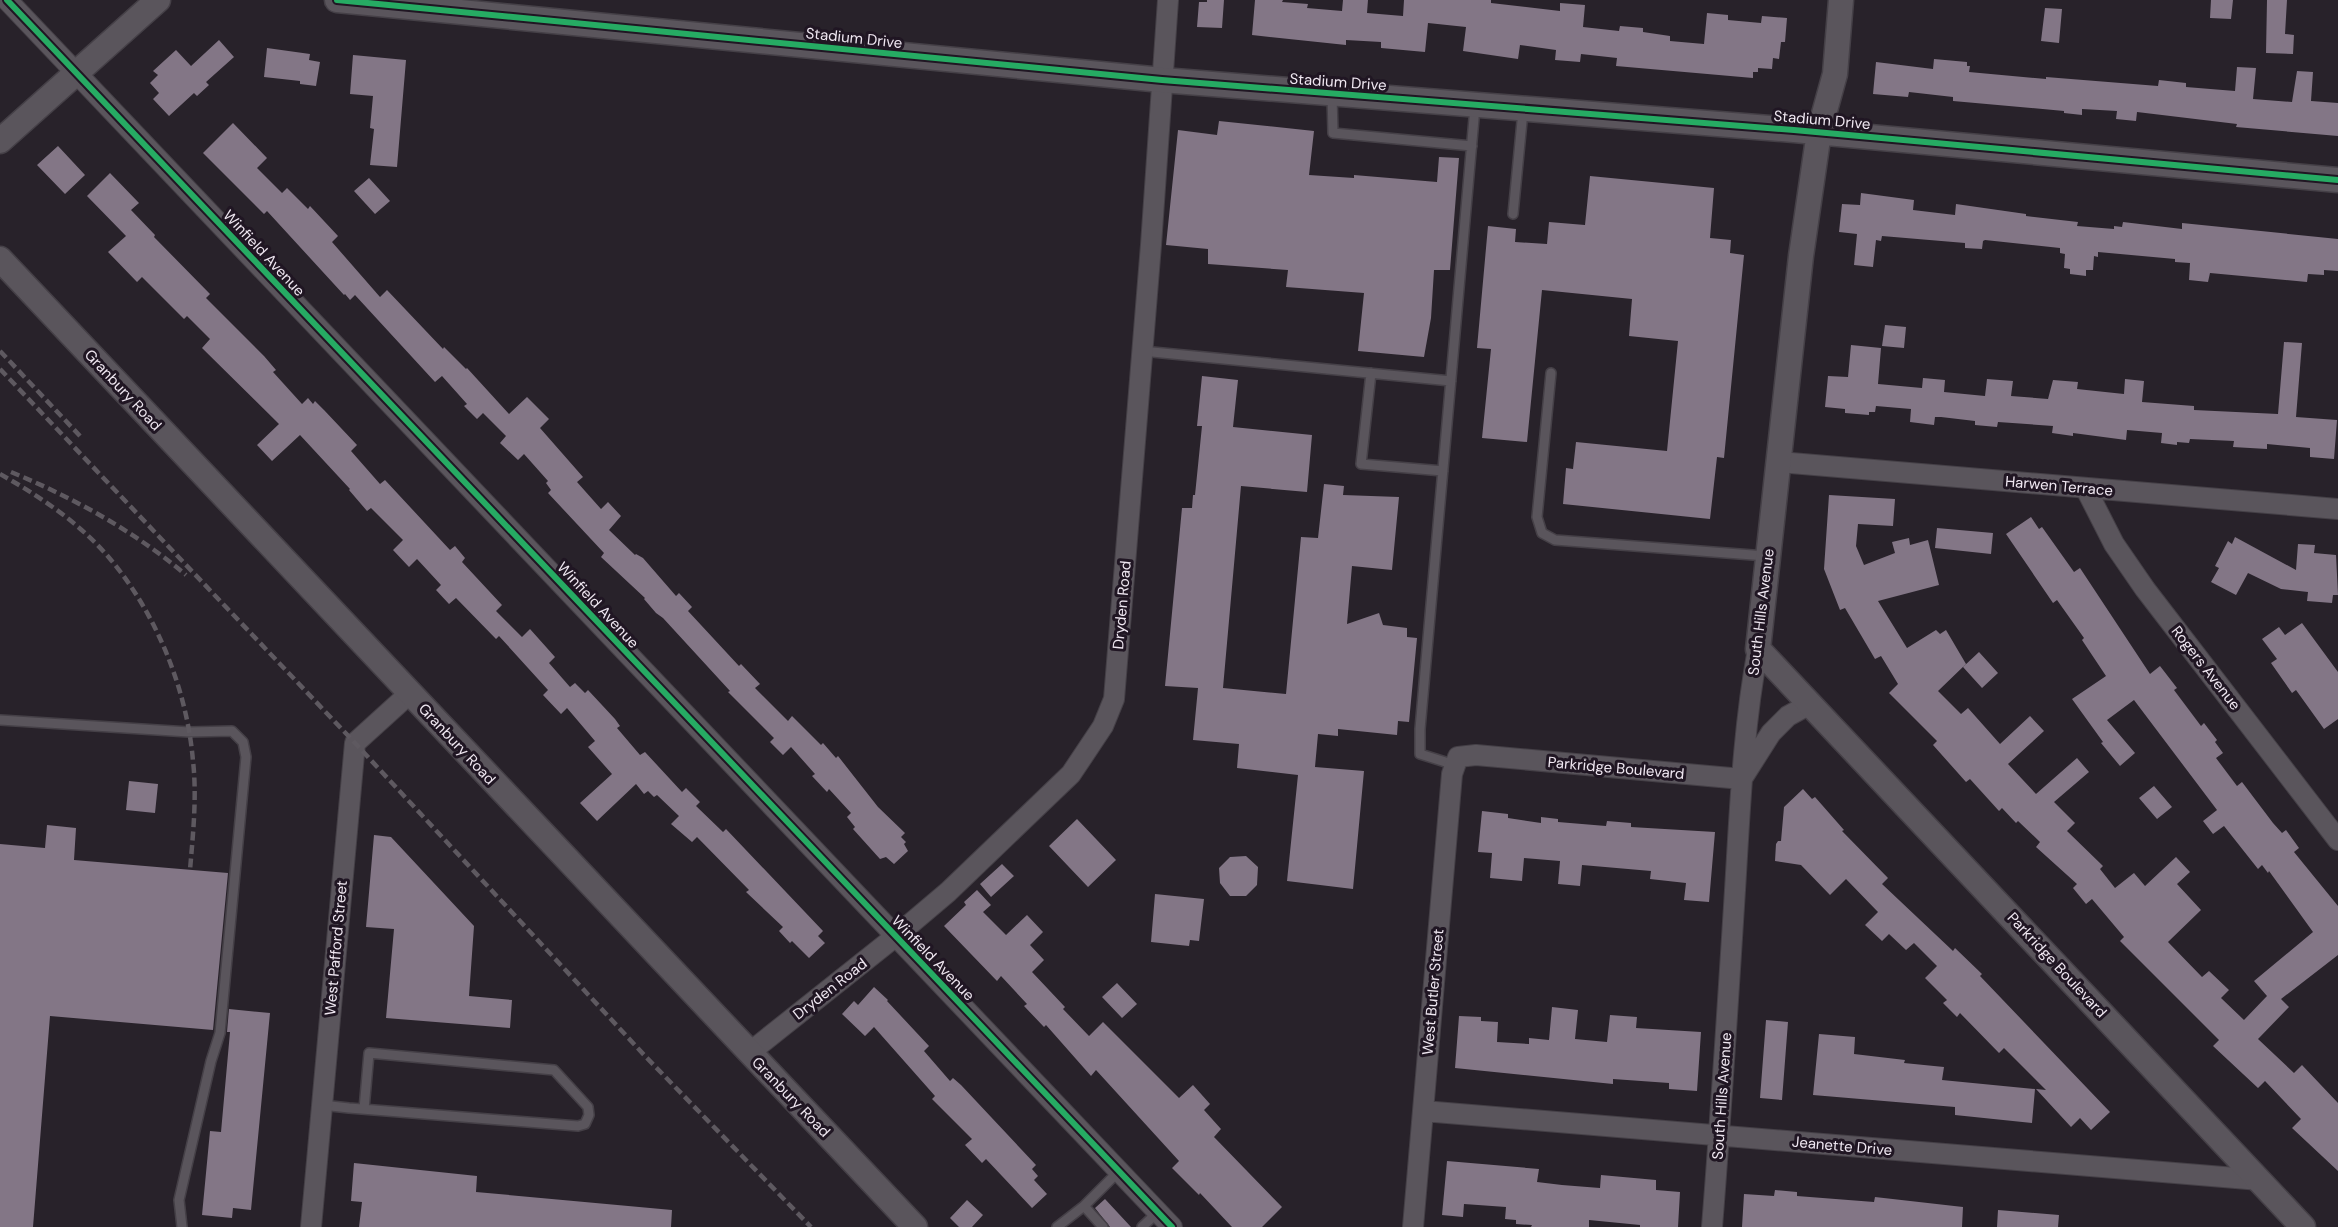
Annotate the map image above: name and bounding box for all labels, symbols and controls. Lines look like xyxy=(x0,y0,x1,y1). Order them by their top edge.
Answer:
street label: Stadium Drive xyxy=(805,23,903,53)
street label: Stadium Drive xyxy=(1289,69,1387,95)
street label: Stadium Drive xyxy=(1773,106,1871,134)
street label: Winfield Avenue xyxy=(219,205,309,301)
street label: Granbury Road xyxy=(80,345,166,435)
street label: Harwen Terrace xyxy=(2004,471,2114,501)
street label: South Hills Avenue xyxy=(1743,547,1779,677)
street label: Winfield Avenue xyxy=(553,557,643,653)
street label: Dryden Road xyxy=(1108,560,1136,650)
street label: Rogers Avenue xyxy=(2167,622,2245,714)
street label: Granbury Road xyxy=(414,699,500,789)
street label: Parkridge Boulevard xyxy=(1547,752,1685,784)
street label: West Pafford Street xyxy=(320,879,352,1017)
street label: Parkridge Boulevard xyxy=(2003,908,2111,1022)
street label: Winfield Avenue xyxy=(887,911,979,1005)
street label: West Butler Street xyxy=(1418,928,1448,1056)
street label: Dryden Road xyxy=(789,954,871,1024)
street label: South Hills Avenue xyxy=(1708,1032,1736,1160)
street label: Granbury Road xyxy=(748,1052,834,1142)
street label: Jeanette Drive xyxy=(1791,1132,1893,1160)

